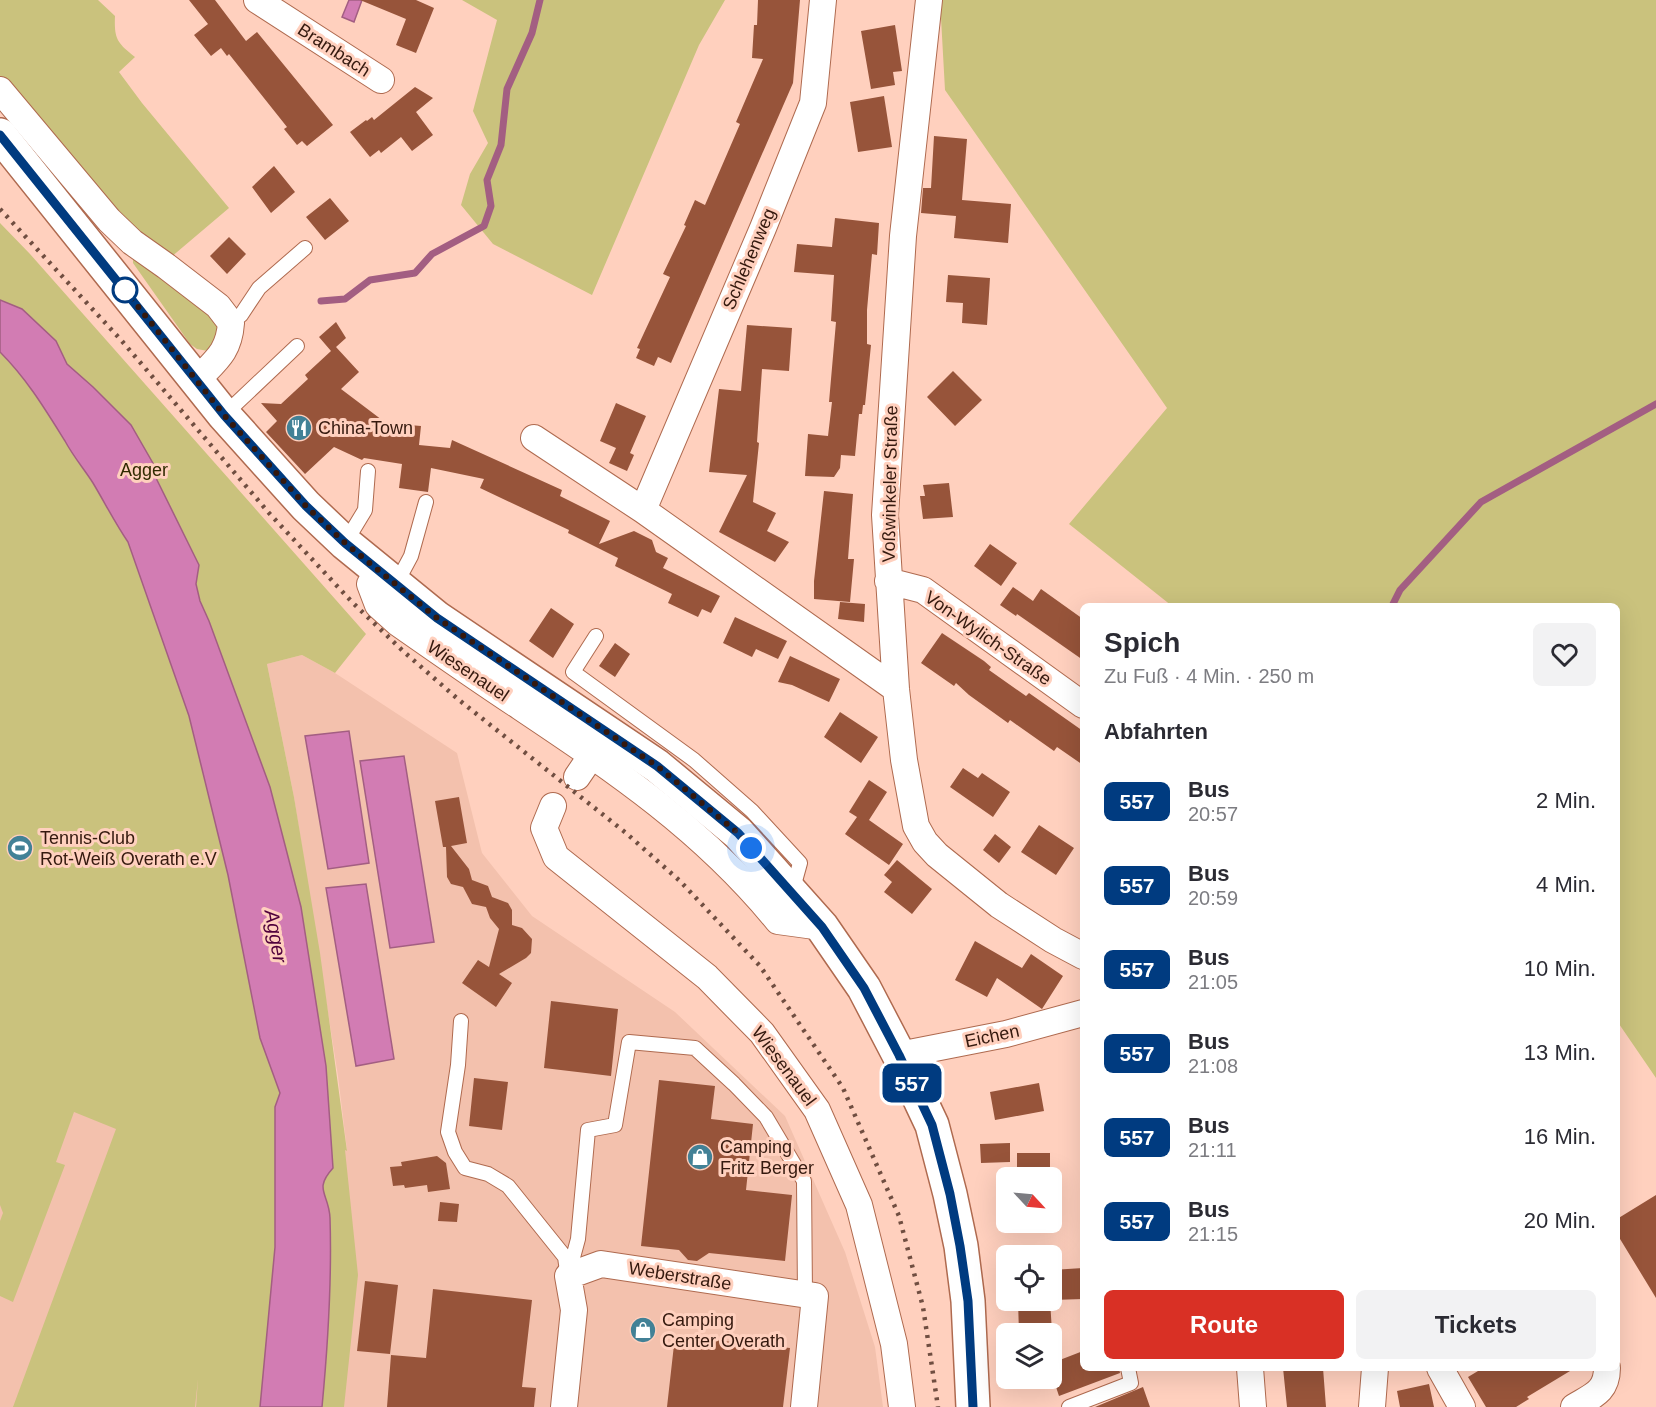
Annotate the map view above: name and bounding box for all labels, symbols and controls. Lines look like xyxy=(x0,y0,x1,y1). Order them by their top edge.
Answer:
street label: Brambach xyxy=(294,19,374,81)
street label: Schlehenweg xyxy=(719,205,779,313)
unlabelled marker xyxy=(112,277,138,303)
street label: Voßwinkeler Straße xyxy=(879,405,901,563)
restaurant icon: China-Town xyxy=(284,413,314,443)
place label: China-Town xyxy=(318,418,413,438)
park label: Agger xyxy=(120,460,168,480)
street label: Von-Wylich-Straße xyxy=(921,587,1055,689)
button: heart xyxy=(1533,623,1596,686)
text: Spich xyxy=(1104,627,1180,658)
street label: Wiesenauel xyxy=(423,636,513,706)
text: Zu Fuß · 4 Min. · 250 m xyxy=(1104,665,1314,687)
text: Abfahrten xyxy=(1104,719,1208,744)
text: Bus xyxy=(1188,777,1230,802)
text: 2 Min. xyxy=(1536,788,1596,813)
text: 557 xyxy=(1119,790,1155,813)
text: 20:57 xyxy=(1188,803,1238,825)
place label: Tennis-Club Rot-Weiß Overath e.V xyxy=(40,828,217,869)
sports icon: Tennis-Club Rot-Weiß Overath e.V xyxy=(5,833,35,863)
your location xyxy=(736,833,766,863)
text: Bus xyxy=(1188,861,1230,886)
text: 4 Min. xyxy=(1536,872,1596,897)
text: 557 xyxy=(1119,874,1155,897)
text: 20:59 xyxy=(1188,887,1238,909)
water label: Agger xyxy=(260,907,292,966)
text: Bus xyxy=(1188,945,1230,970)
text: 10 Min. xyxy=(1524,956,1596,981)
text: 557 xyxy=(1119,958,1155,981)
text: 21:05 xyxy=(1188,971,1238,993)
street label: Eichen xyxy=(963,1020,1021,1052)
street label: Wiesenauel xyxy=(748,1022,820,1110)
text: Bus xyxy=(1188,1029,1230,1054)
text: 13 Min. xyxy=(1524,1040,1596,1065)
text: 557 xyxy=(1119,1042,1155,1065)
text: 21:08 xyxy=(1188,1055,1238,1077)
line badge: 557 xyxy=(878,1064,946,1102)
text: 557 xyxy=(894,1072,930,1095)
text: Bus xyxy=(1188,1113,1230,1138)
text: 16 Min. xyxy=(1524,1124,1596,1149)
text: 557 xyxy=(1119,1126,1155,1149)
place label: Camping Fritz Berger xyxy=(720,1137,814,1178)
text: 21:11 xyxy=(1188,1139,1237,1161)
shop icon: Camping Fritz Berger xyxy=(685,1142,715,1172)
north arrow xyxy=(996,1167,1062,1233)
map controls xyxy=(996,1167,1062,1389)
text: Bus xyxy=(1188,1197,1230,1222)
text: 20 Min. xyxy=(1524,1208,1596,1233)
text: 557 xyxy=(1119,1210,1155,1233)
text: 21:15 xyxy=(1188,1223,1238,1245)
button: locate xyxy=(996,1245,1062,1311)
street label: Weberstraße xyxy=(627,1258,733,1294)
button: Route xyxy=(1104,1290,1344,1359)
button: Tickets xyxy=(1356,1290,1596,1359)
place label: Camping Center Overath xyxy=(662,1310,785,1351)
shop icon: Camping Center Overath xyxy=(628,1315,658,1345)
button: layers xyxy=(996,1323,1062,1389)

